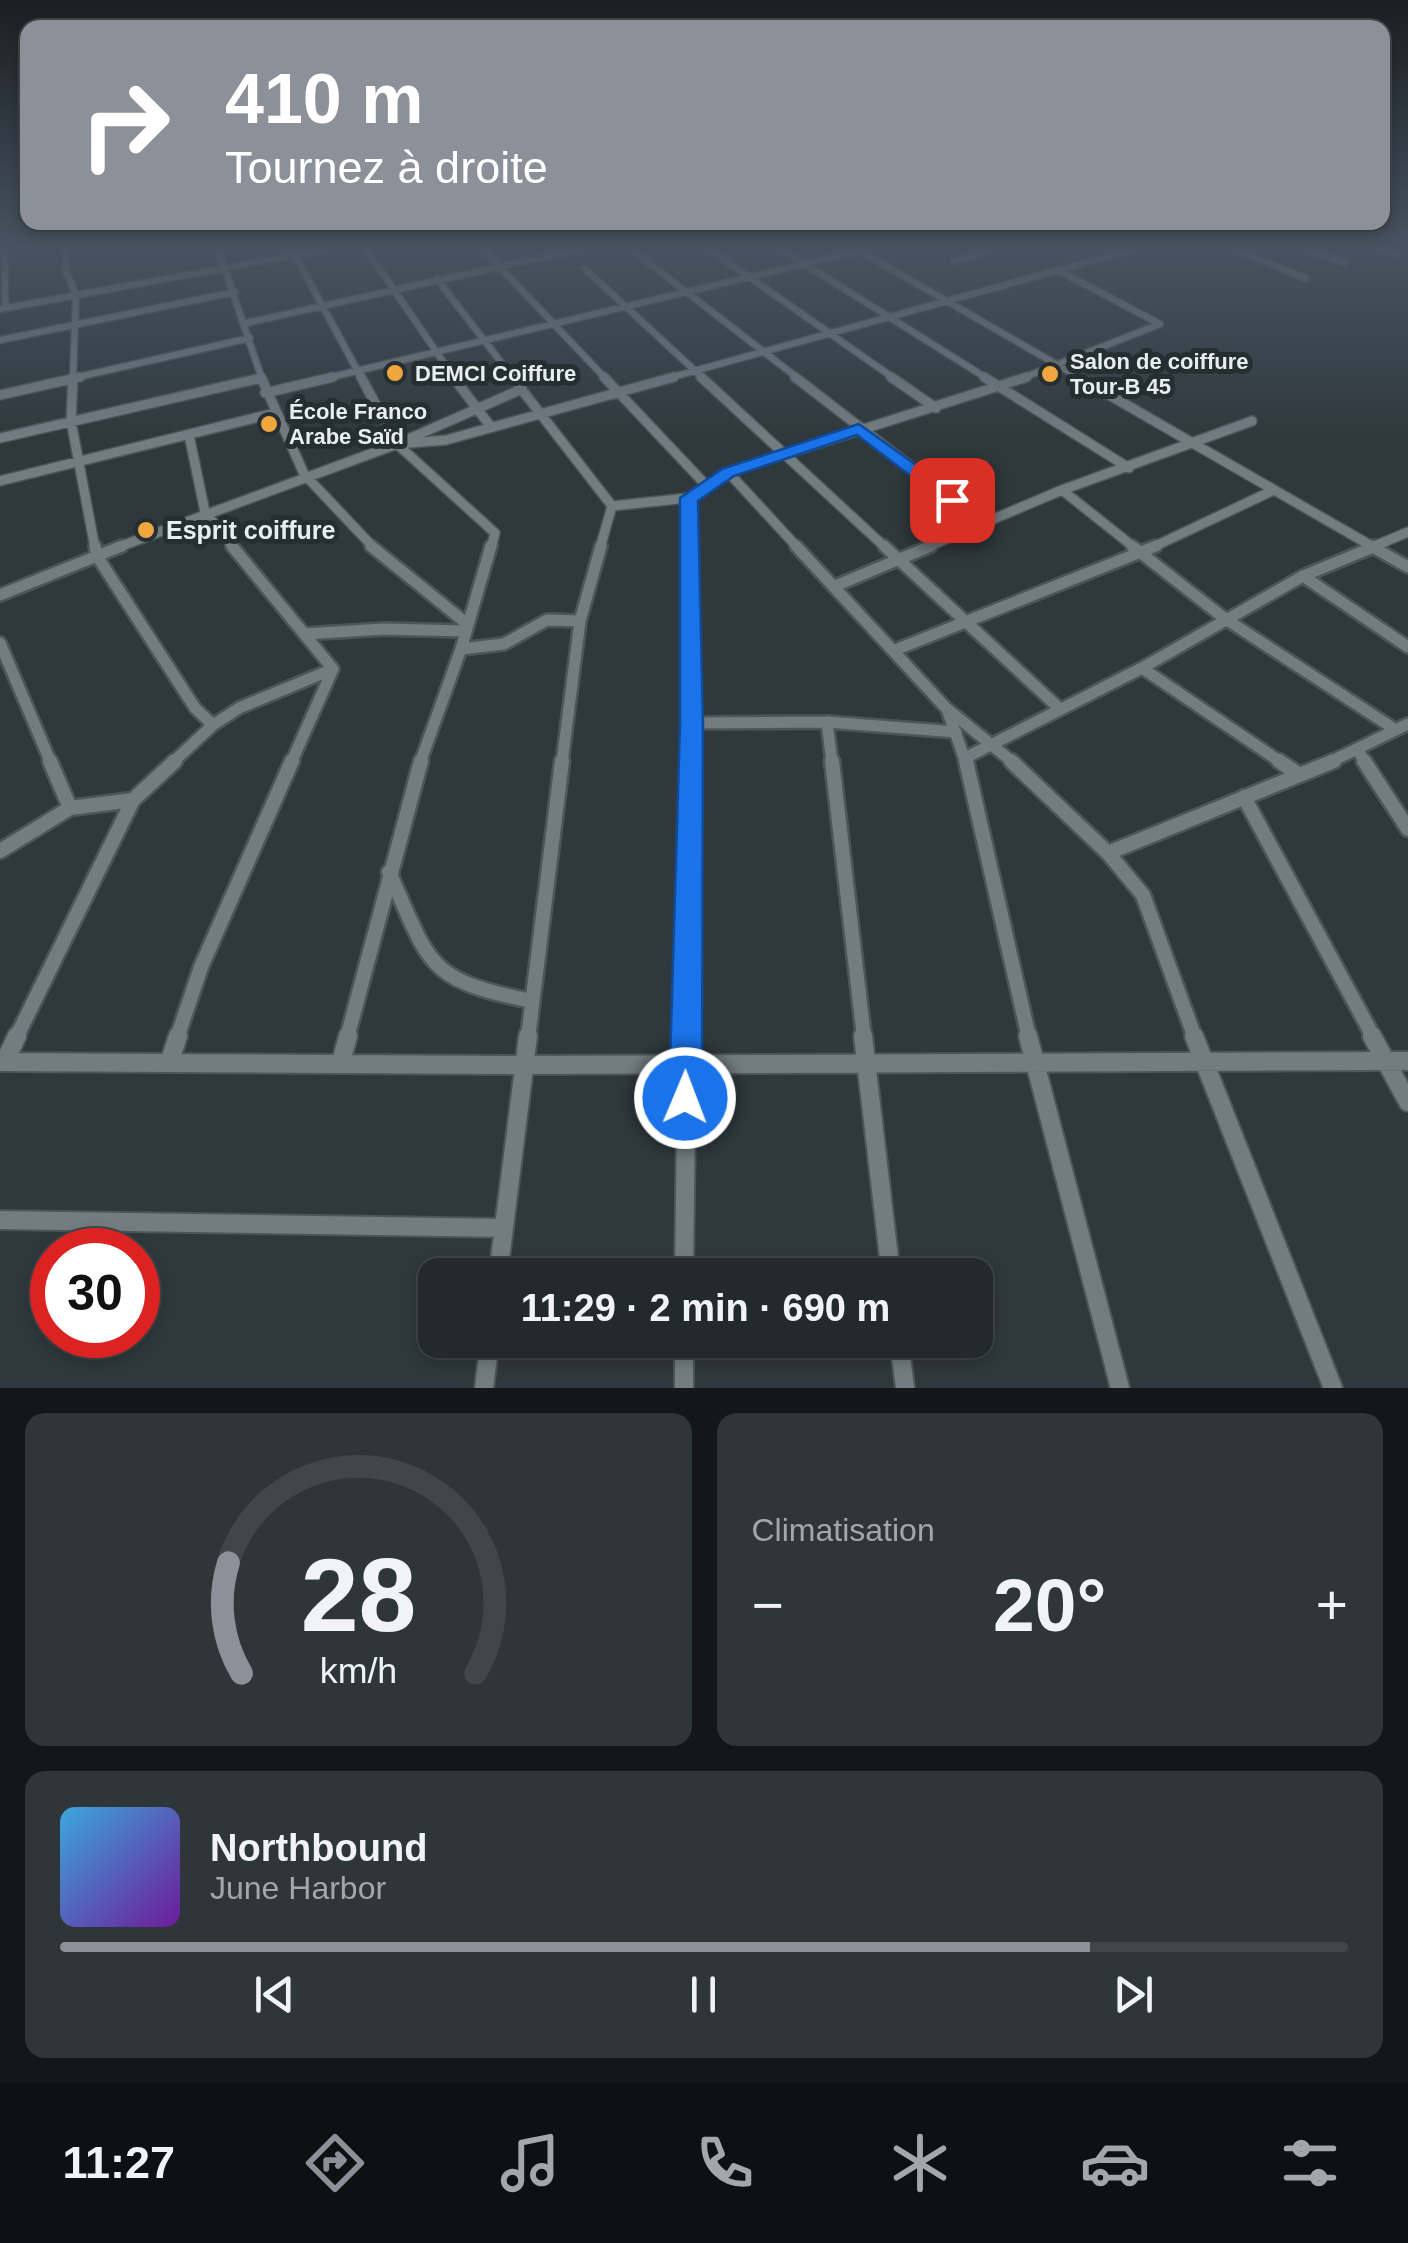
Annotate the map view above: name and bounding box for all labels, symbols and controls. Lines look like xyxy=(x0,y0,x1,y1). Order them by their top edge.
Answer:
icon: right xyxy=(60,60,190,190)
text: 410 m xyxy=(225,60,423,138)
text: Tournez à droite xyxy=(225,142,548,193)
place label: Salon de coiffure Tour-B 45 xyxy=(1070,349,1248,399)
place label: DEMCI Coiffure xyxy=(415,361,576,386)
marker: DEMCI Coiffure xyxy=(384,362,406,384)
marker: Salon de coiffure Tour-B 45 xyxy=(1039,363,1061,385)
place label: École Franco Arabe Saïd xyxy=(289,399,427,449)
marker: École Franco Arabe Saïd xyxy=(258,413,280,435)
pin xyxy=(910,458,995,543)
icon: arrive xyxy=(925,473,980,528)
place label: Esprit coiffure xyxy=(166,516,336,544)
marker: Esprit coiffure xyxy=(135,519,157,541)
position arrow xyxy=(633,1046,737,1150)
speed limit sign: 30 xyxy=(30,1228,160,1358)
text: 11:29 · 2 min · 690 m xyxy=(521,1287,890,1329)
text: Climatisation xyxy=(752,1512,935,1548)
text: 28 xyxy=(300,1537,416,1653)
text: 20° xyxy=(993,1563,1106,1647)
text: − xyxy=(752,1574,784,1636)
text: + xyxy=(1316,1574,1348,1636)
text: km/h xyxy=(320,1651,397,1691)
text: Northbound xyxy=(210,1827,427,1869)
text: June Harbor xyxy=(210,1870,386,1906)
icon: previous xyxy=(247,1967,302,2022)
icon: pause xyxy=(676,1967,731,2022)
icon: next xyxy=(1106,1967,1161,2022)
icon: directions xyxy=(300,2128,370,2198)
icon: music xyxy=(495,2128,565,2198)
icon: phone xyxy=(690,2128,760,2198)
icon: climate xyxy=(885,2128,955,2198)
icon: car xyxy=(1080,2128,1150,2198)
icon: filters xyxy=(1275,2128,1345,2198)
text: 11:27 xyxy=(63,2137,175,2188)

